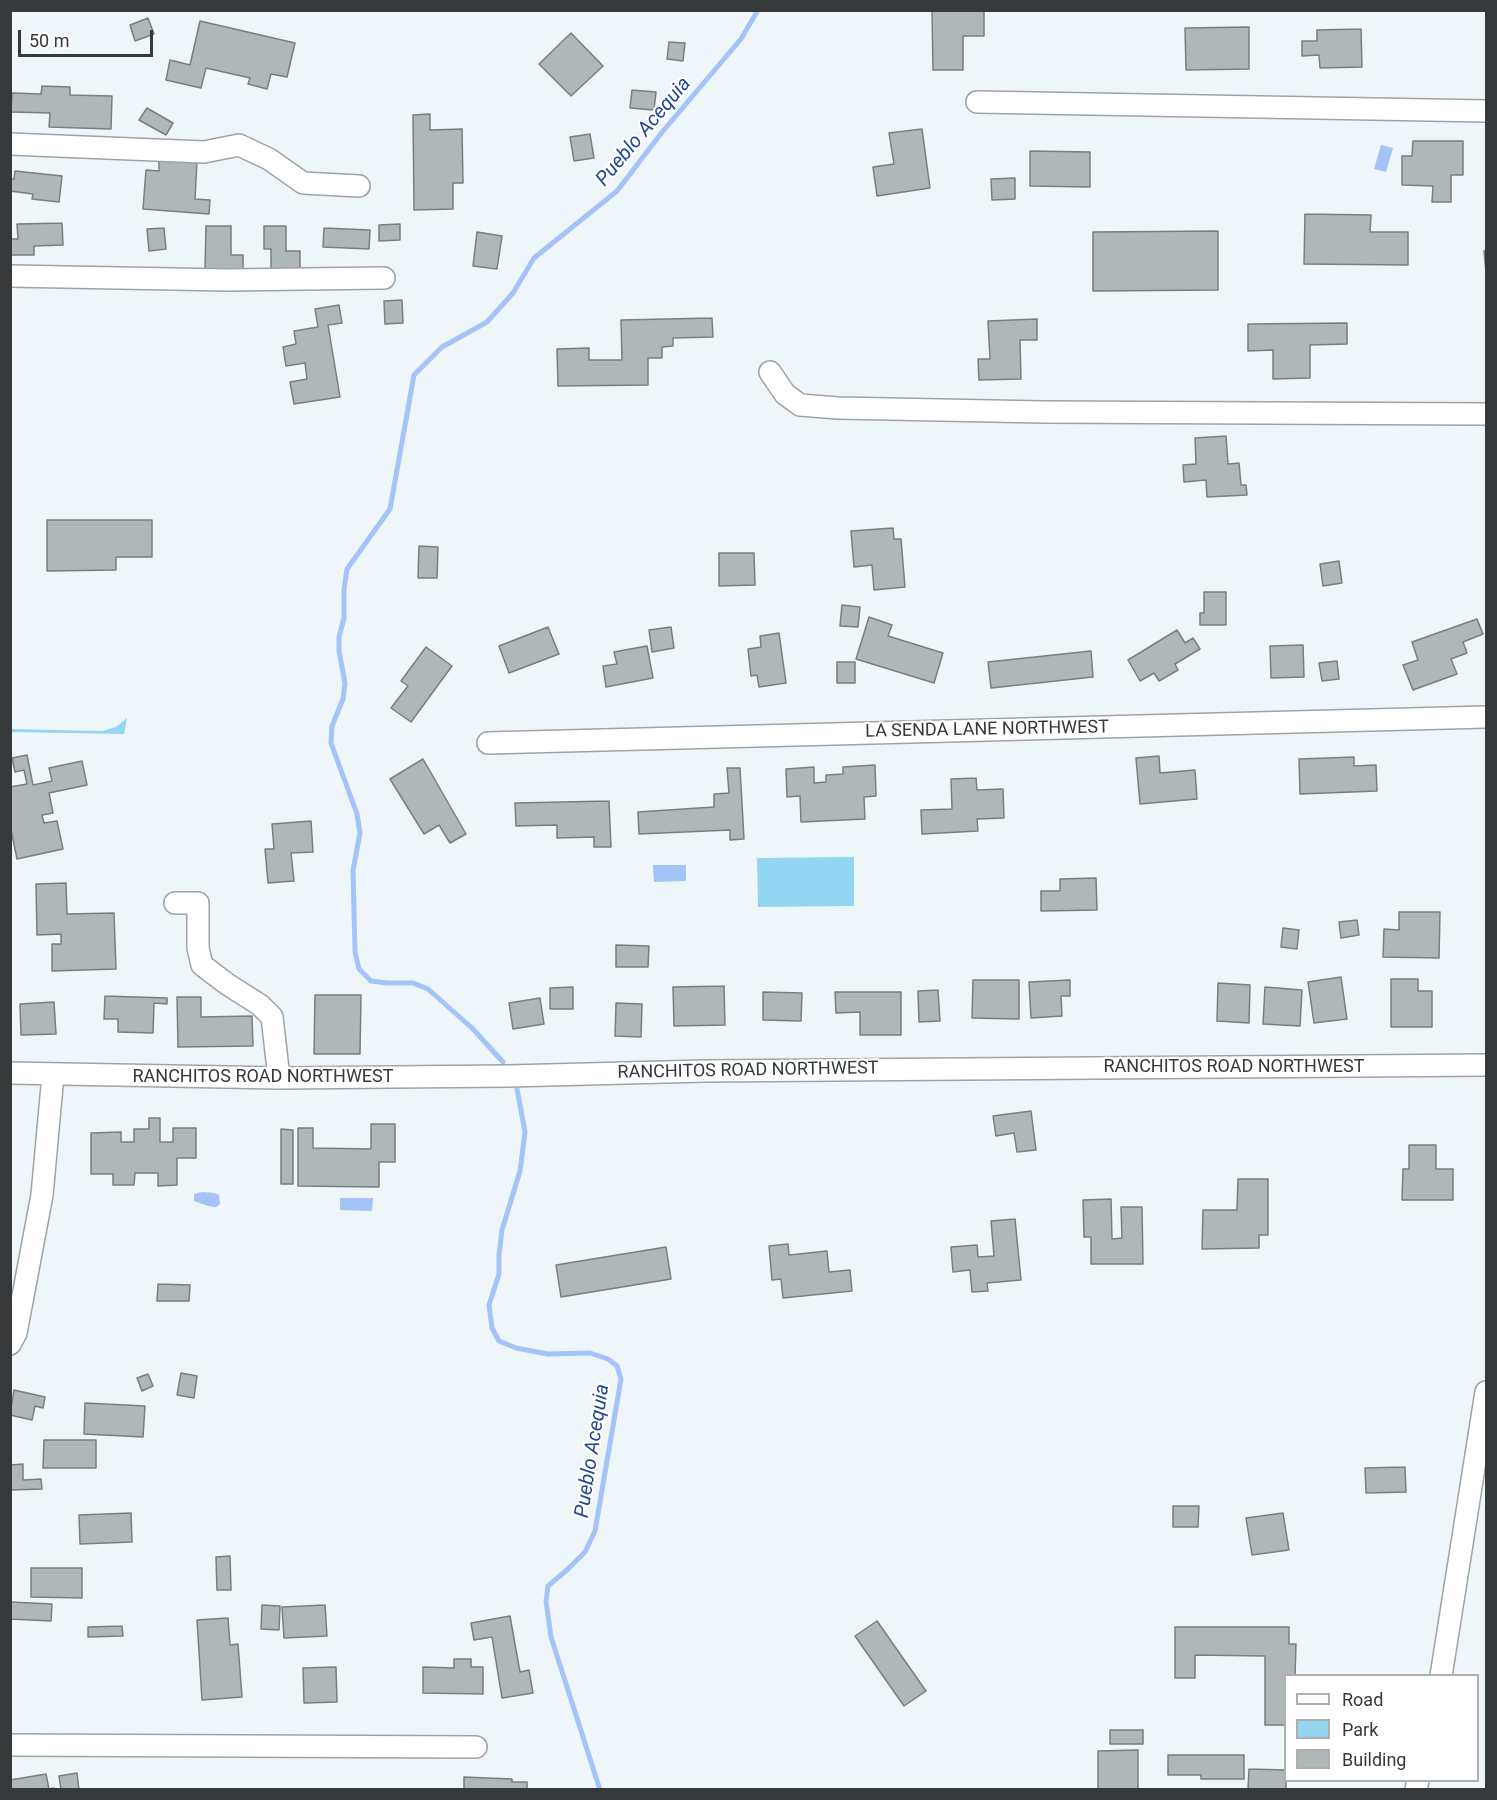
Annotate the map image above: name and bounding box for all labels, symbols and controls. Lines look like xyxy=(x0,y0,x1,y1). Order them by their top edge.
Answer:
scale bar xyxy=(21,18,156,56)
text: 50 m xyxy=(29,30,69,51)
water label: Pueblo Acequia xyxy=(591,73,697,191)
street label: LA SENDA LANE NORTHWEST xyxy=(865,717,1109,743)
street label: RANCHITOS ROAD NORTHWEST xyxy=(1103,1056,1365,1078)
street label: RANCHITOS ROAD NORTHWEST xyxy=(617,1058,879,1084)
street label: RANCHITOS ROAD NORTHWEST xyxy=(132,1066,394,1088)
water label: Pueblo Acequia xyxy=(571,1383,615,1519)
legend xyxy=(1284,1674,1479,1782)
text: Road xyxy=(1342,1689,1383,1710)
text: Park xyxy=(1342,1719,1378,1740)
text: Building xyxy=(1342,1749,1406,1770)

